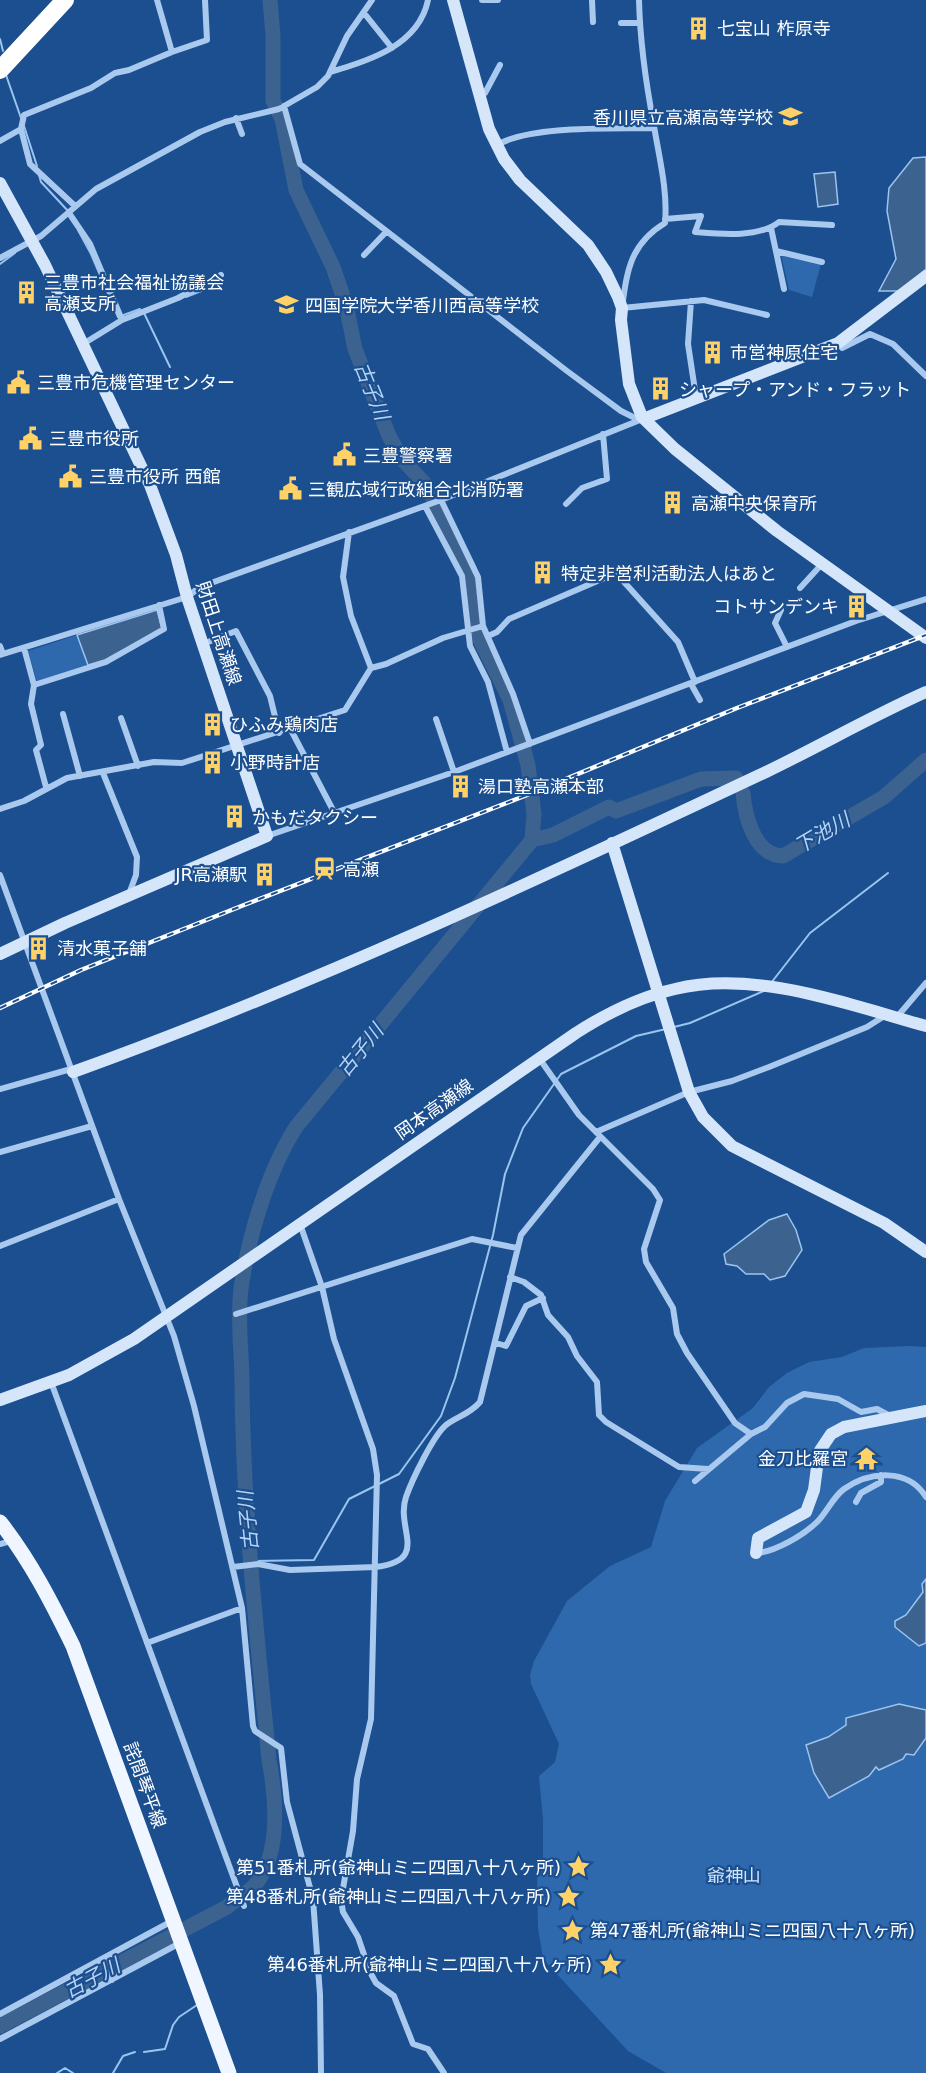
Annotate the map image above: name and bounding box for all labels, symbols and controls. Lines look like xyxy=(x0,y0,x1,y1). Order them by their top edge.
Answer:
building icon: 七宝山 柞原寺 xyxy=(686,15,712,41)
place label: 七宝山 柞原寺 xyxy=(717,18,831,39)
school or university icon: 香川県立高瀬高等学校 xyxy=(778,104,804,130)
place label: 香川県立高瀬高等学校 xyxy=(593,107,773,128)
place label: 三豊市社会福祉協議会 高瀬支所 xyxy=(44,272,224,314)
building icon: 三豊市社会福祉協議会 高瀬支所 xyxy=(13,279,39,305)
school or university icon: 四国学院大学香川西高等学校 xyxy=(274,292,300,318)
place label: 四国学院大学香川西高等学校 xyxy=(305,295,539,316)
building icon: 市営神原住宅 xyxy=(699,339,725,365)
place label: 市営神原住宅 xyxy=(730,342,838,363)
water label: 古子川 xyxy=(350,359,395,425)
public building icon: 三豊市危機管理センター xyxy=(6,369,32,395)
place label: 三豊市危機管理センター xyxy=(37,372,235,393)
building icon: シャープ・アンド・フラット xyxy=(648,376,674,402)
place label: シャープ・アンド・フラット xyxy=(679,379,911,400)
public building icon: 三豊市役所 xyxy=(18,425,44,451)
place label: 三豊市役所 xyxy=(49,428,139,449)
public building icon: 三豊警察署 xyxy=(332,442,358,468)
place label: 三豊警察署 xyxy=(363,445,453,466)
public building icon: 三豊市役所 西館 xyxy=(58,463,84,489)
place label: 三豊市役所 西館 xyxy=(89,466,221,487)
public building icon: 三観広域行政組合北消防署 xyxy=(277,476,303,502)
place label: 三観広域行政組合北消防署 xyxy=(308,479,524,500)
building icon: 高瀬中央保育所 xyxy=(660,490,686,516)
place label: 高瀬中央保育所 xyxy=(691,493,817,514)
building icon: 特定非営利活動法人はあと xyxy=(530,560,556,586)
place label: 特定非営利活動法人はあと xyxy=(561,563,777,584)
street label: 財田上高瀬線 xyxy=(192,578,246,688)
building icon: コトサンデンキ xyxy=(844,593,870,619)
place label: コトサンデンキ xyxy=(713,596,839,617)
building icon: ひふみ鶏肉店 xyxy=(199,711,225,737)
place label: ひふみ鶏肉店 xyxy=(230,714,338,735)
building icon: 小野時計店 xyxy=(199,749,225,775)
place label: 小野時計店 xyxy=(230,752,320,773)
building icon: 湯口塾高瀬本部 xyxy=(447,773,473,799)
place label: 湯口塾高瀬本部 xyxy=(478,776,604,797)
building icon: かもだタクシー xyxy=(221,804,247,830)
place label: かもだタクシー xyxy=(252,807,378,828)
water label: 下池川 xyxy=(790,807,856,858)
station icon: 高瀬 xyxy=(312,856,338,882)
place label: 高瀬 xyxy=(343,859,379,880)
building icon: JR高瀬駅 xyxy=(252,861,278,887)
place label: JR高瀬駅 xyxy=(174,864,247,885)
building icon: 清水菓子舗 xyxy=(26,935,52,961)
place label: 清水菓子舗 xyxy=(57,938,147,959)
water label: 古子川 xyxy=(332,1018,389,1081)
street label: 岡本高瀬線 xyxy=(391,1075,477,1143)
temple icon: 金刀比羅宮 xyxy=(853,1445,879,1471)
place label: 金刀比羅宮 xyxy=(758,1448,848,1469)
water label: 古子川 xyxy=(233,1488,263,1552)
street label: 詫間琴平線 xyxy=(120,1739,170,1831)
place icon: 第51番札所(爺神山ミニ四国八十八ヶ所) xyxy=(566,1854,592,1880)
place label: 第51番札所(爺神山ミニ四国八十八ヶ所) xyxy=(236,1857,561,1878)
park label: 爺神山 xyxy=(707,1865,761,1886)
place icon: 第48番札所(爺神山ミニ四国八十八ヶ所) xyxy=(556,1883,582,1909)
place label: 第48番札所(爺神山ミニ四国八十八ヶ所) xyxy=(226,1886,551,1907)
place icon: 第47番札所(爺神山ミニ四国八十八ヶ所) xyxy=(559,1917,585,1943)
place label: 第47番札所(爺神山ミニ四国八十八ヶ所) xyxy=(590,1920,915,1941)
place icon: 第46番札所(爺神山ミニ四国八十八ヶ所) xyxy=(597,1951,623,1977)
water label: 古子川 xyxy=(60,1952,126,2003)
place label: 第46番札所(爺神山ミニ四国八十八ヶ所) xyxy=(267,1954,592,1975)

